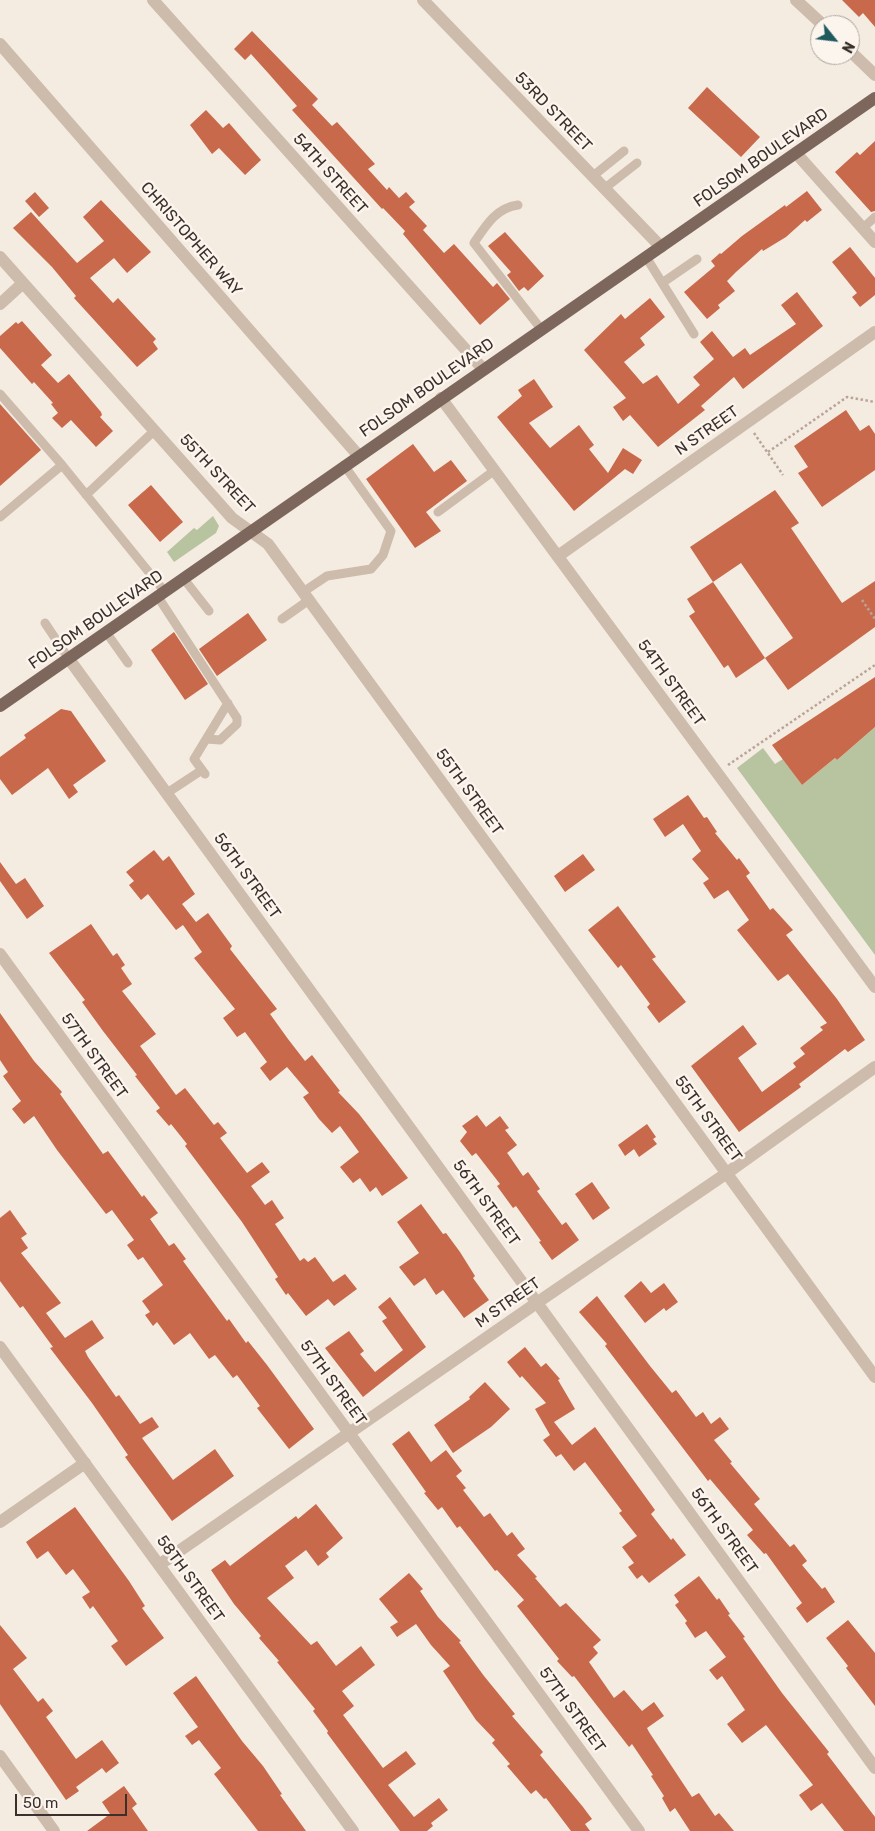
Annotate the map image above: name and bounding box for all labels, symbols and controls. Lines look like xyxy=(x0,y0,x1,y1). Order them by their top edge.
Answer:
north arrow xyxy=(810,15,860,65)
text: N xyxy=(838,38,858,56)
street label: 53RD STREET xyxy=(510,68,596,156)
street label: FOLSOM BOULEVARD xyxy=(690,104,832,212)
street label: 54TH STREET xyxy=(289,130,371,218)
street label: CHRISTOPHER WAY xyxy=(136,178,246,300)
street label: FOLSOM BOULEVARD xyxy=(356,334,498,442)
street label: N STREET xyxy=(671,402,743,460)
street label: 55TH STREET xyxy=(175,430,259,518)
street label: FOLSOM BOULEVARD xyxy=(25,566,167,674)
street label: 54TH STREET xyxy=(633,636,709,730)
street label: 55TH STREET xyxy=(431,745,507,839)
street label: 56TH STREET xyxy=(209,829,285,923)
street label: 57TH STREET xyxy=(57,1010,131,1102)
street label: 55TH STREET xyxy=(670,1072,746,1166)
street label: 56TH STREET xyxy=(448,1156,524,1250)
street label: M STREET xyxy=(472,1274,544,1332)
street label: 57TH STREET xyxy=(296,1337,370,1429)
street label: 56TH STREET xyxy=(686,1484,762,1578)
street label: 58TH STREET xyxy=(152,1532,228,1626)
street label: 57TH STREET xyxy=(535,1664,609,1756)
scale bar xyxy=(18,1784,130,1816)
text: 50 m xyxy=(23,1794,58,1812)

